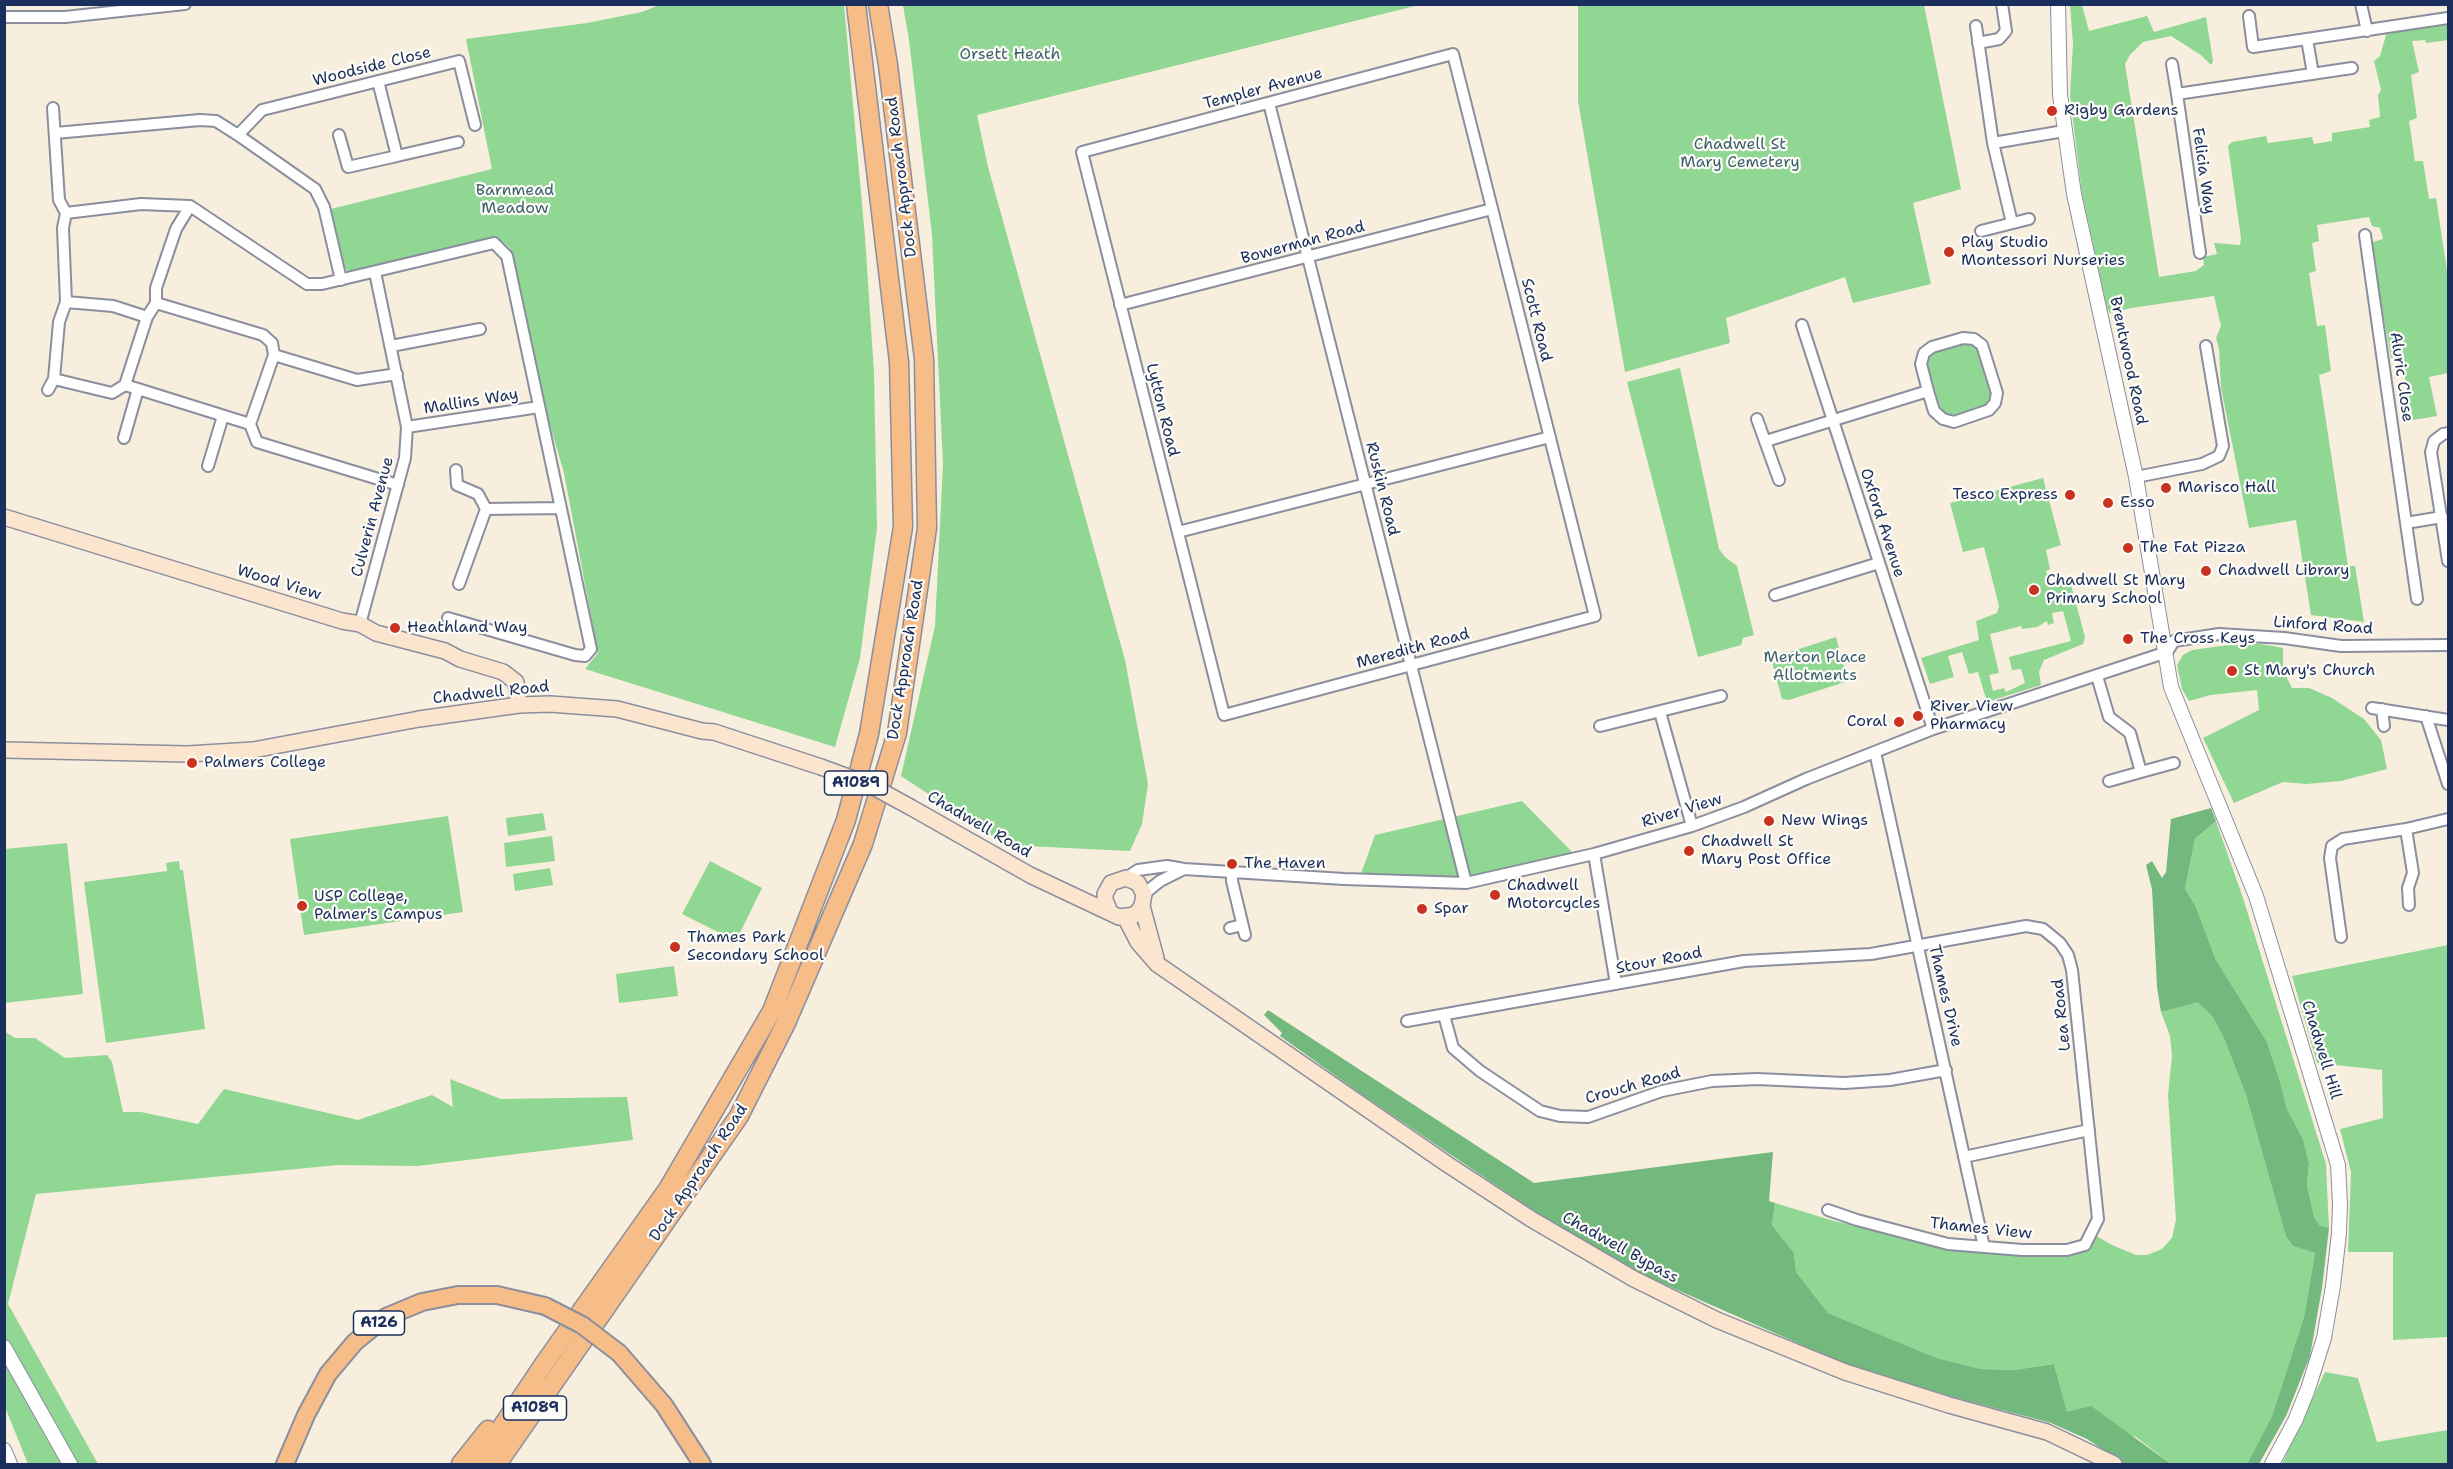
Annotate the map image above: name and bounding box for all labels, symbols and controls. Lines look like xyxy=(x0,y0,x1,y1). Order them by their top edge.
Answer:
street label: Woodside Close xyxy=(311,43,433,91)
park label: Orsett Heath xyxy=(960,45,1060,65)
street label: Templer Avenue xyxy=(1201,64,1325,114)
street label: Dock Approach Road xyxy=(883,96,921,258)
place label: Rigby Gardens xyxy=(2064,101,2178,121)
marker: Rigby Gardens xyxy=(2045,104,2059,118)
street label: Felicia Way xyxy=(2187,127,2219,215)
park label: Chadwell St Mary Cemetery xyxy=(1680,135,1800,173)
park label: Barnmead Meadow xyxy=(476,181,554,219)
street label: Bowerman Road xyxy=(1239,217,1367,269)
place label: Play Studio Montessori Nurseries xyxy=(1961,233,2125,271)
marker: Play Studio Montessori Nurseries xyxy=(1942,245,1956,259)
street label: Scott Road xyxy=(1516,276,1556,364)
street label: Brentwood Road xyxy=(2105,295,2151,427)
street label: Aluric Close xyxy=(2385,331,2417,423)
street label: Lytton Road xyxy=(1141,361,1183,459)
street label: Mallins Way xyxy=(422,385,520,419)
street label: Ruskin Road xyxy=(1361,440,1403,538)
street label: Culverin Avenue xyxy=(348,455,398,579)
street label: Oxford Avenue xyxy=(1855,466,1909,580)
place label: Marisco Hall xyxy=(2178,478,2276,498)
marker: Marisco Hall xyxy=(2159,481,2173,495)
place label: Tesco Express xyxy=(1953,485,2058,505)
marker: Tesco Express xyxy=(2063,488,2077,502)
place label: Esso xyxy=(2120,493,2155,513)
marker: Esso xyxy=(2101,496,2115,510)
place label: The Fat Pizza xyxy=(2140,538,2245,558)
marker: The Fat Pizza xyxy=(2121,541,2135,555)
street label: Wood View xyxy=(234,561,324,605)
place label: Chadwell Library xyxy=(2218,561,2349,581)
marker: Chadwell Library xyxy=(2199,564,2213,578)
place label: Chadwell St Mary Primary School xyxy=(2046,571,2186,609)
street label: Dock Approach Road xyxy=(884,579,928,741)
marker: Chadwell St Mary Primary School xyxy=(2027,583,2041,597)
street label: Linford Road xyxy=(2273,613,2373,639)
place label: Heathland Way xyxy=(407,618,527,638)
marker: Heathland Way xyxy=(388,621,402,635)
street label: Meredith Road xyxy=(1354,625,1472,673)
place label: The Cross Keys xyxy=(2140,629,2256,649)
marker: The Cross Keys xyxy=(2121,632,2135,646)
park label: Merton Place Allotments xyxy=(1763,648,1867,686)
place label: St Mary's Church xyxy=(2244,661,2375,681)
marker: St Mary's Church xyxy=(2225,664,2239,678)
street label: Chadwell Road xyxy=(432,677,550,709)
place label: River View Pharmacy xyxy=(1930,697,2013,735)
marker: River View Pharmacy xyxy=(1911,709,1925,723)
place label: Coral xyxy=(1847,712,1887,732)
marker: Coral xyxy=(1892,715,1906,729)
place label: Palmers College xyxy=(204,753,326,773)
marker: Palmers College xyxy=(185,756,199,770)
road number: A1089 xyxy=(824,771,888,795)
street label: Chadwell Road xyxy=(923,787,1035,863)
street label: River View xyxy=(1639,790,1725,832)
place label: New Wings xyxy=(1781,811,1868,831)
marker: New Wings xyxy=(1762,814,1776,828)
place label: Chadwell St Mary Post Office xyxy=(1701,832,1831,870)
marker: Chadwell St Mary Post Office xyxy=(1682,844,1696,858)
place label: The Haven xyxy=(1244,854,1325,874)
marker: The Haven xyxy=(1225,857,1239,871)
place label: Chadwell Motorcycles xyxy=(1507,876,1600,914)
place label: USP College, Palmer's Campus xyxy=(314,887,443,925)
marker: Chadwell Motorcycles xyxy=(1488,888,1502,902)
marker: USP College, Palmer's Campus xyxy=(295,899,309,913)
place label: Spar xyxy=(1434,899,1469,919)
marker: Spar xyxy=(1415,902,1429,916)
place label: Thames Park Secondary School xyxy=(687,928,824,966)
marker: Thames Park Secondary School xyxy=(668,940,682,954)
street label: Stour Road xyxy=(1614,943,1704,979)
street label: Thames Drive xyxy=(1924,943,1966,1049)
street label: Lea Road xyxy=(2049,978,2075,1052)
street label: Chadwell Hill xyxy=(2297,998,2345,1102)
street label: Crouch Road xyxy=(1583,1063,1683,1109)
street label: Dock Approach Road xyxy=(646,1101,752,1245)
street label: Chadwell Bypass xyxy=(1558,1208,1682,1288)
street label: Thames View xyxy=(1929,1214,2033,1244)
road number: A126 xyxy=(354,1311,404,1335)
road number: A1089 xyxy=(504,1396,566,1420)

